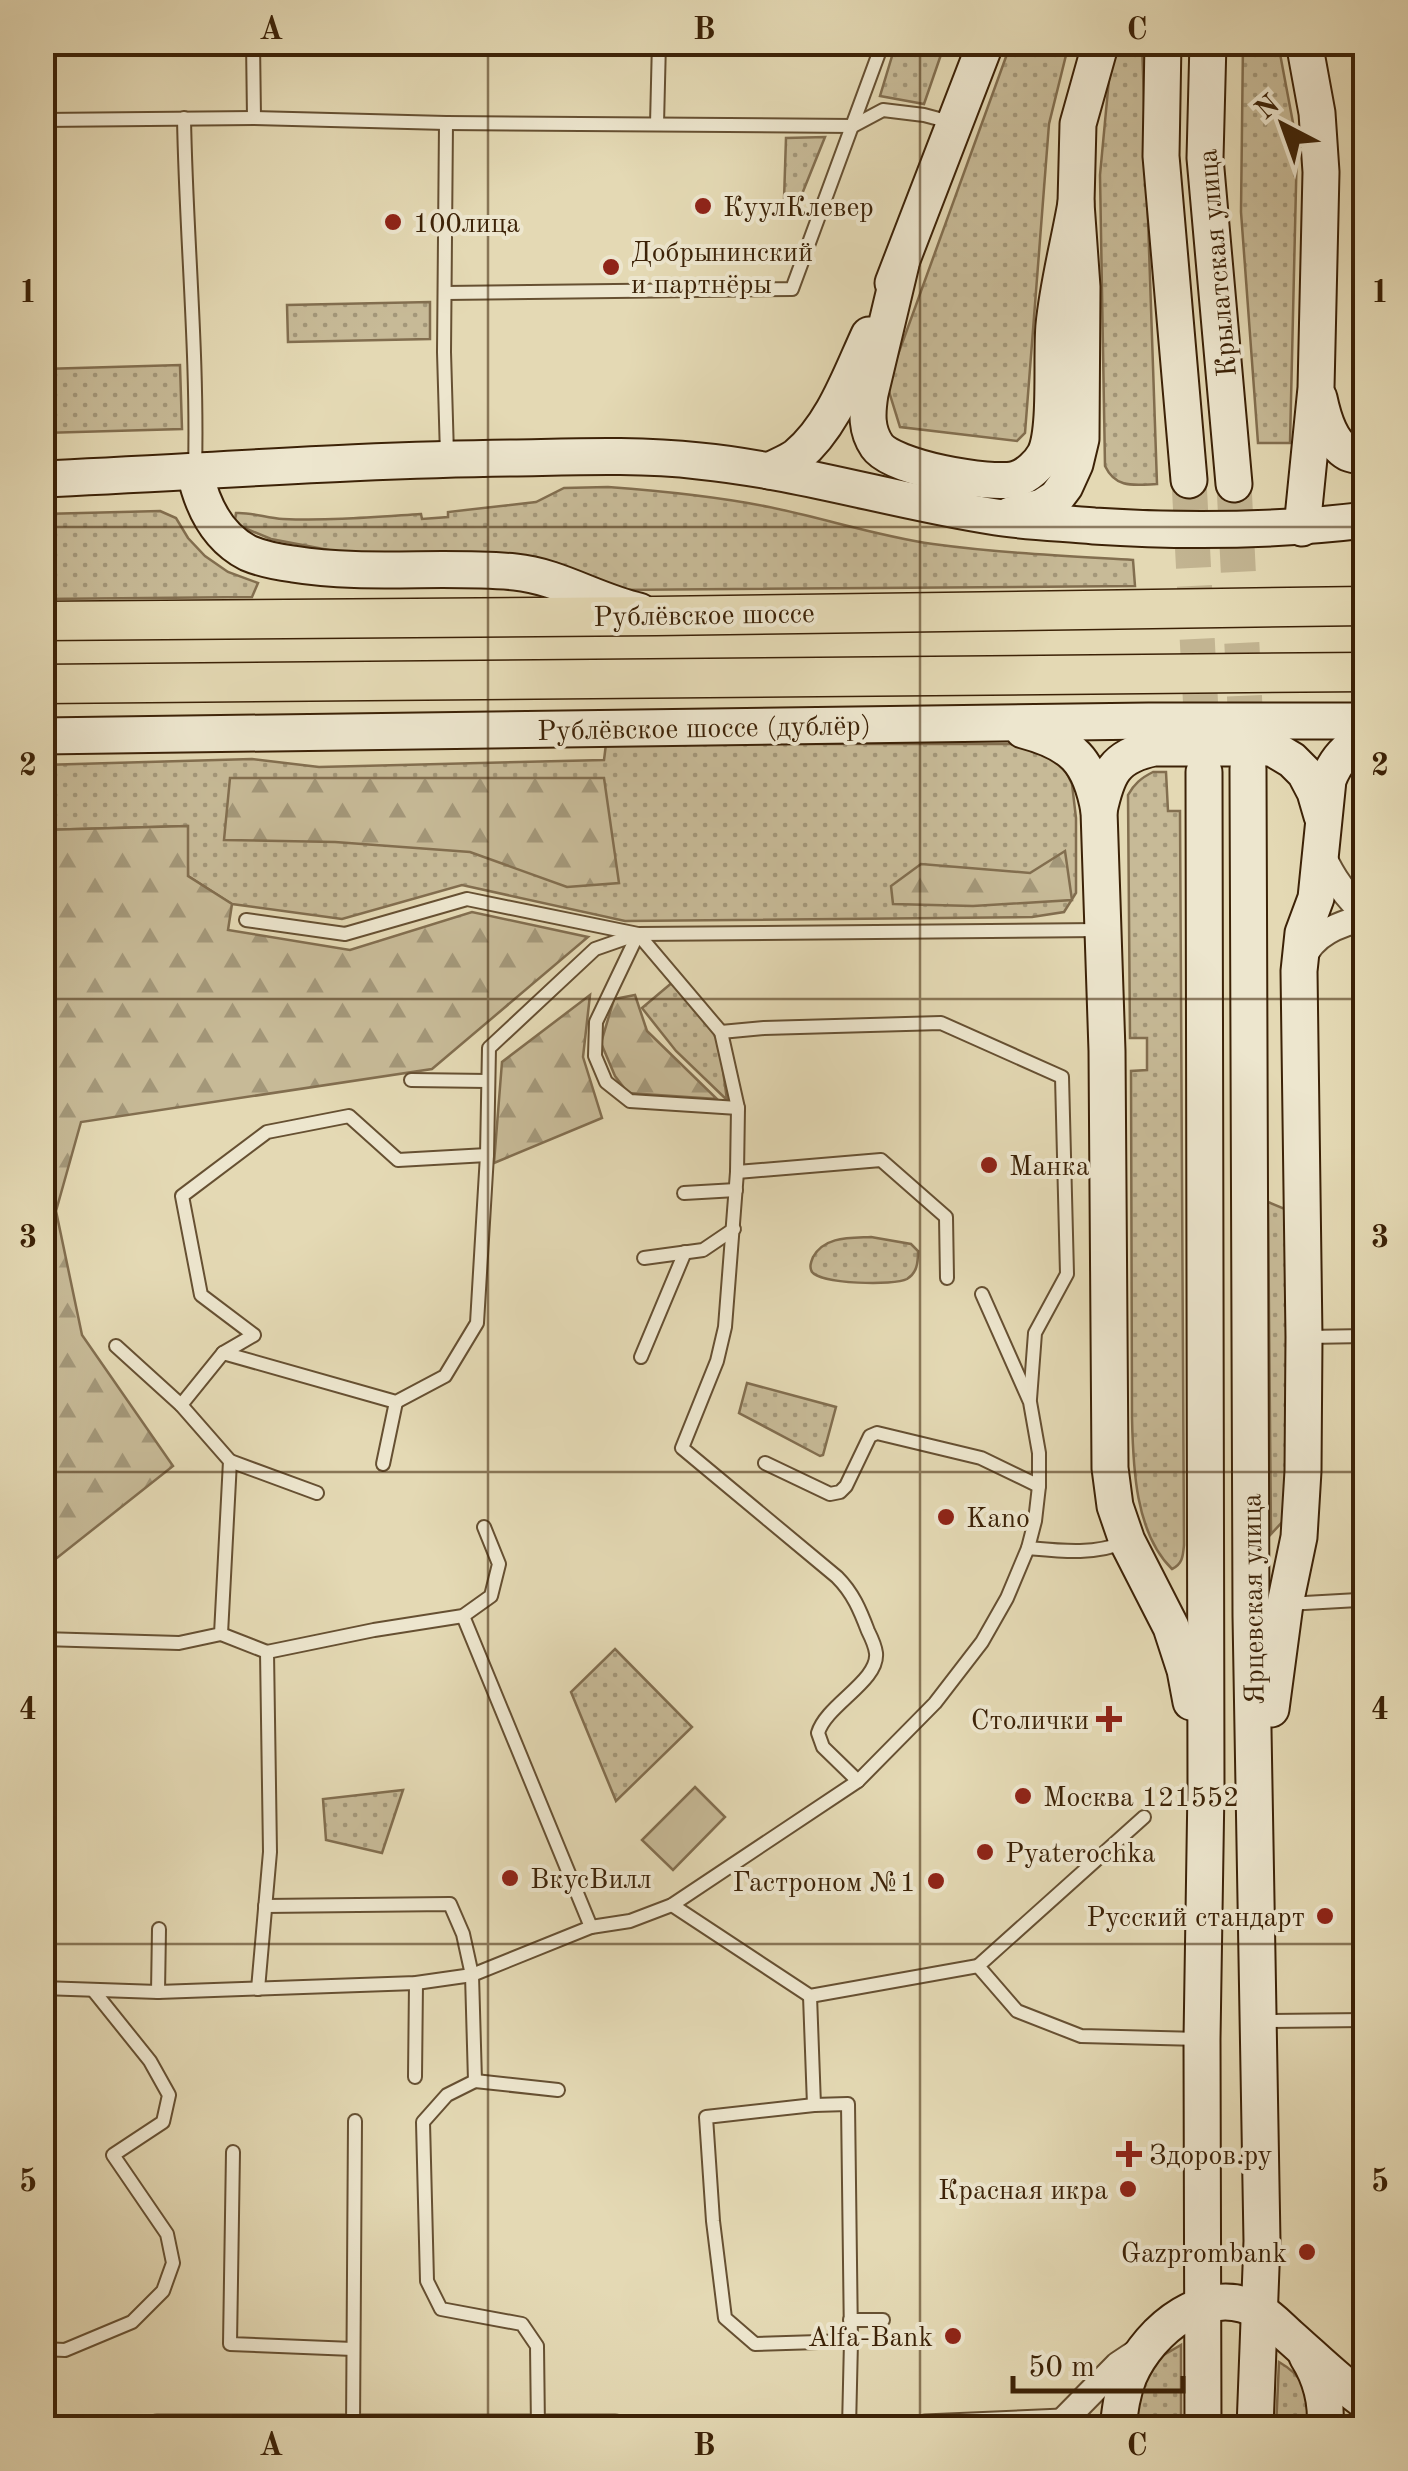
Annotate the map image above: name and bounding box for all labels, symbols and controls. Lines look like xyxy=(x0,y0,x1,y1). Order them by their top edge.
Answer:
text: A xyxy=(259,15,283,47)
text: B xyxy=(693,15,715,47)
text: C xyxy=(1126,15,1148,47)
north arrow xyxy=(1233,75,1333,175)
text: N xyxy=(1251,90,1286,126)
street label: Крылатская улица xyxy=(1195,147,1243,378)
marker: КуулКлевер xyxy=(692,195,714,217)
place label: КуулКлевер xyxy=(723,195,874,223)
marker: 100лица xyxy=(382,211,404,233)
place label: 100лица xyxy=(413,211,520,239)
place label: Добрынинский и партнёры xyxy=(631,240,813,300)
marker: Добрынинский и партнёры xyxy=(600,256,622,278)
text: 1 xyxy=(19,278,37,310)
text: 1 xyxy=(1371,278,1389,310)
street label: Рублёвское шоссе xyxy=(593,601,815,633)
street label: Рублёвское шоссе (дублёр) xyxy=(537,713,871,747)
text: 2 xyxy=(19,751,37,783)
text: 2 xyxy=(1371,751,1389,783)
marker: Манка xyxy=(978,1154,1000,1176)
place label: Манка xyxy=(1009,1154,1090,1182)
text: 3 xyxy=(19,1223,37,1255)
text: 3 xyxy=(1371,1223,1389,1255)
street label: Ярцевская улица xyxy=(1239,1493,1271,1705)
marker: Kano xyxy=(935,1506,957,1528)
place label: Kano xyxy=(966,1506,1030,1534)
text: 4 xyxy=(19,1695,37,1727)
text: 4 xyxy=(1371,1695,1389,1727)
place label: Столички xyxy=(971,1708,1089,1736)
marker: Столички xyxy=(1098,1708,1120,1730)
marker: Москва 121552 xyxy=(1012,1785,1034,1807)
place label: Москва 121552 xyxy=(1043,1785,1239,1813)
marker: Pyaterochka xyxy=(974,1841,996,1863)
place label: Pyaterochka xyxy=(1005,1841,1156,1869)
marker: ВкусВилл xyxy=(499,1867,521,1889)
place label: ВкусВилл xyxy=(530,1867,652,1895)
place label: Гастроном №1 xyxy=(732,1870,916,1898)
marker: Гастроном №1 xyxy=(925,1870,947,1892)
place label: Русский стандарт xyxy=(1086,1905,1305,1933)
marker: Русский стандарт xyxy=(1314,1905,1336,1927)
marker: Здоров.ру xyxy=(1118,2143,1140,2165)
place label: Здоров.ру xyxy=(1149,2143,1273,2171)
text: 5 xyxy=(19,2167,37,2199)
text: 5 xyxy=(1371,2167,1389,2199)
place label: Красная икра xyxy=(938,2178,1108,2206)
marker: Красная икра xyxy=(1117,2178,1139,2200)
place label: Gazprombank xyxy=(1121,2241,1287,2269)
marker: Gazprombank xyxy=(1296,2241,1318,2263)
place label: Alfa-Bank xyxy=(808,2325,933,2353)
marker: Alfa-Bank xyxy=(942,2325,964,2347)
scale bar xyxy=(1013,2331,1183,2393)
text: 50 m xyxy=(1028,2353,1095,2383)
text: A xyxy=(259,2431,283,2463)
text: B xyxy=(693,2431,715,2463)
text: C xyxy=(1126,2431,1148,2463)

